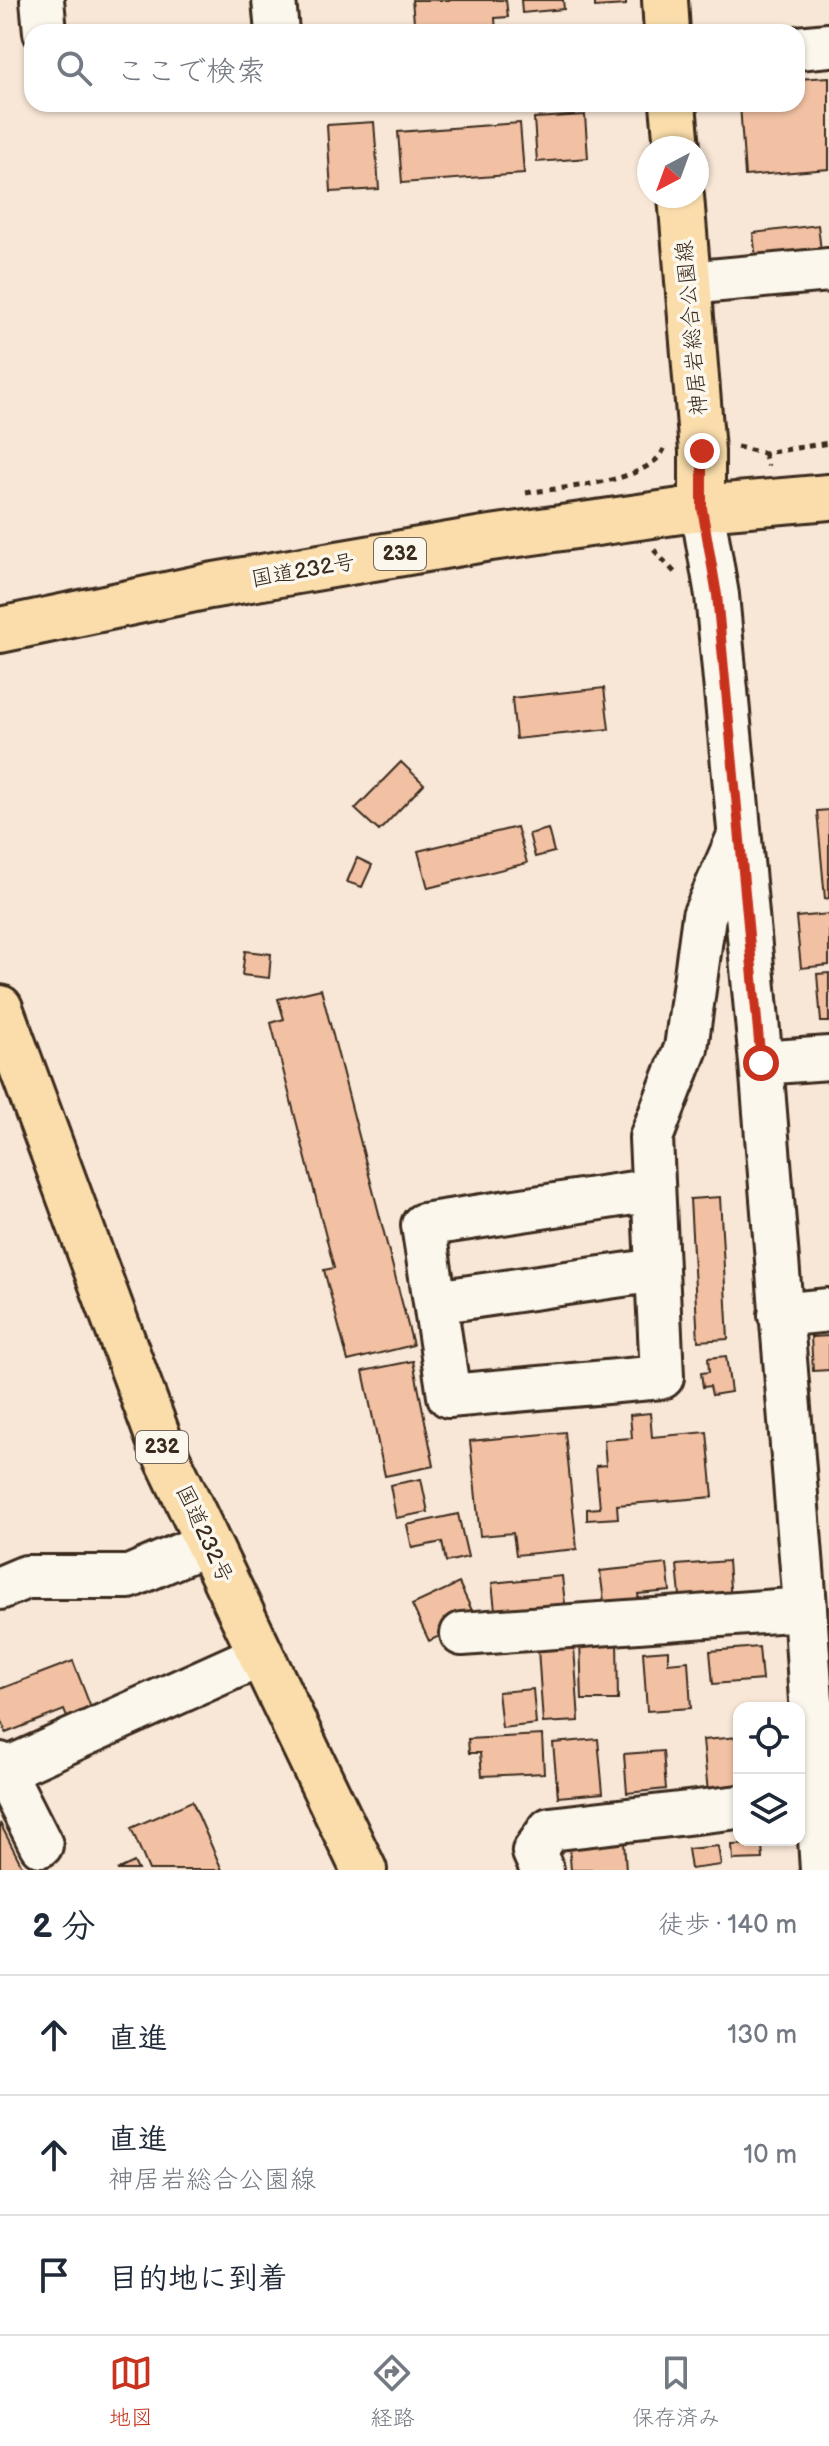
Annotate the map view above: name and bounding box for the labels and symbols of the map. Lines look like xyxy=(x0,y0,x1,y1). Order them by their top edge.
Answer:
north arrow xyxy=(637,136,709,208)
street label: 神居岩総合公園線 xyxy=(671,239,713,417)
route end xyxy=(684,433,720,469)
road number: 232 xyxy=(374,538,426,570)
street label: 国道232号 xyxy=(249,549,357,593)
route start xyxy=(743,1045,779,1081)
road number: 232 xyxy=(136,1431,188,1463)
street label: 国道232号 xyxy=(170,1481,238,1587)

